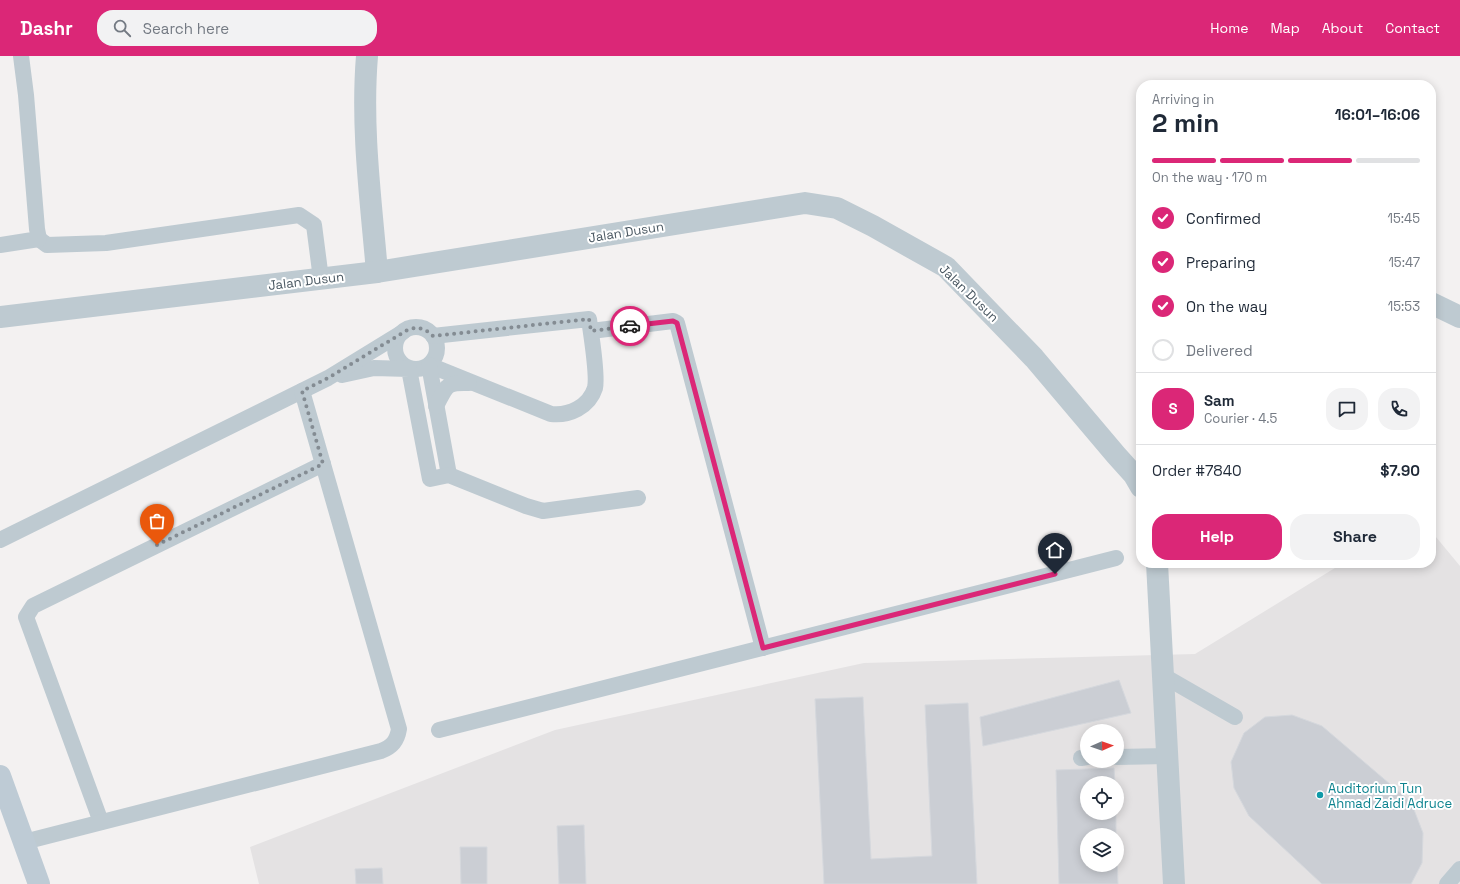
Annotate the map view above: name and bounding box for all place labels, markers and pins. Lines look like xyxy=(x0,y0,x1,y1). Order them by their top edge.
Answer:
pin xyxy=(140,504,174,545)
pin xyxy=(1038,533,1072,574)
place label: Auditorium Tun Ahmad Zaidi Adruce xyxy=(1328,780,1452,812)
marker: Auditorium Tun Ahmad Zaidi Adruce xyxy=(1315,790,1325,800)

